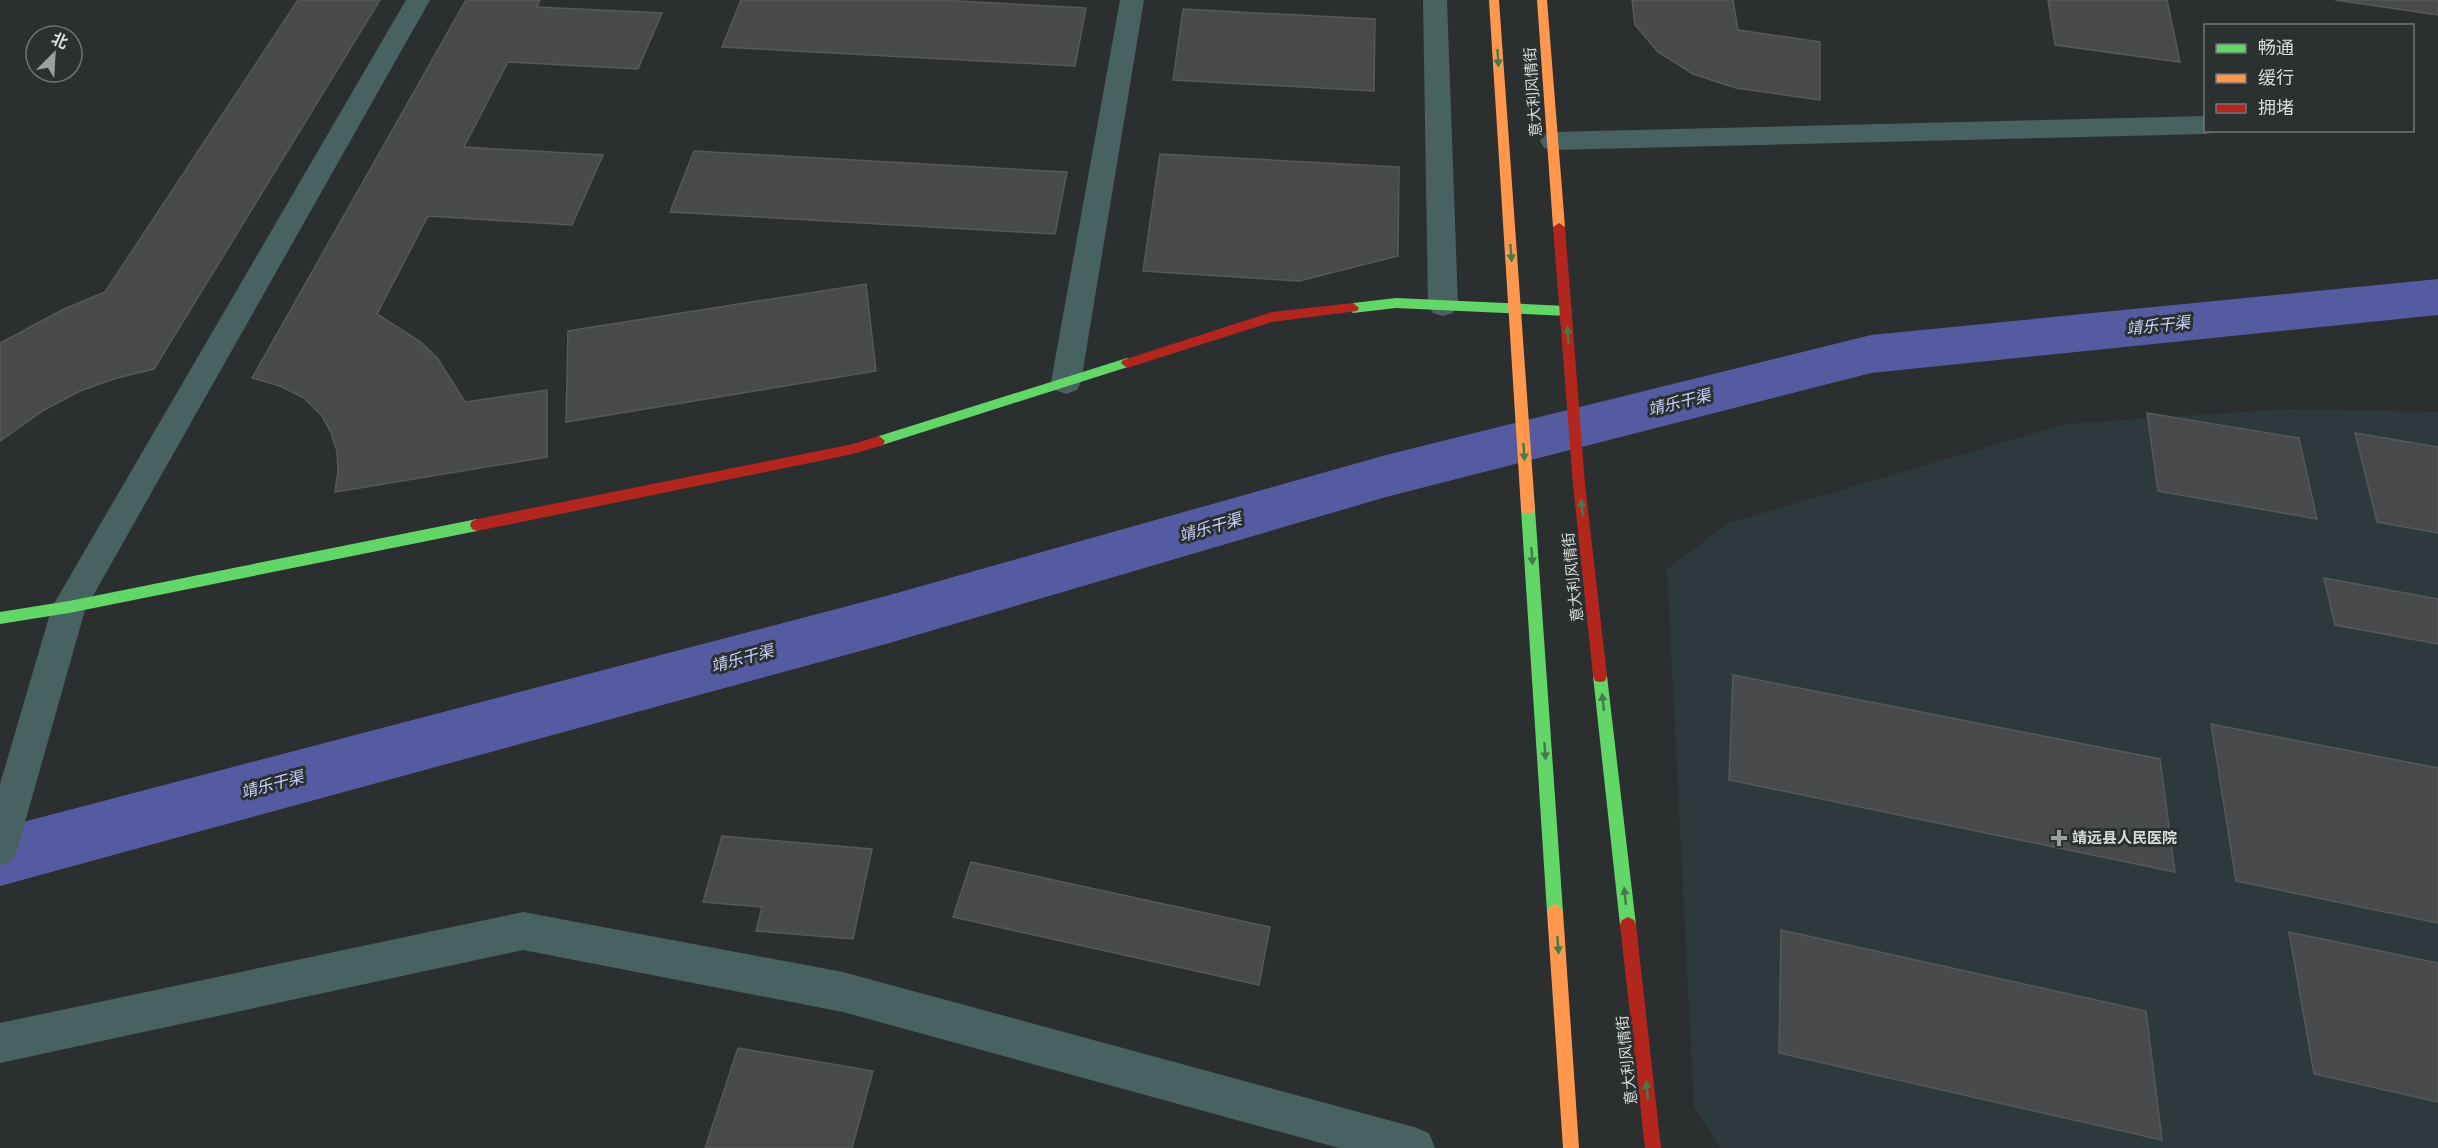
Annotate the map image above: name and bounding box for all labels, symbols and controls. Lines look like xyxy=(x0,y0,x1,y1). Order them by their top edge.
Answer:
north arrow xyxy=(24,24,84,84)
legend xyxy=(2204,24,2414,132)
text: 北 xyxy=(49,28,71,53)
text: 畅通 xyxy=(2258,36,2294,59)
street label: 意大利风情街 xyxy=(1520,46,1545,138)
one-way arrow xyxy=(1493,49,1503,68)
text: 缓行 xyxy=(2258,66,2294,89)
text: 拥堵 xyxy=(2258,96,2294,119)
one-way arrow xyxy=(1506,243,1516,262)
water label: 靖乐干渠 xyxy=(2125,312,2193,338)
one-way arrow xyxy=(1563,326,1573,345)
water label: 靖乐干渠 xyxy=(1646,384,1714,419)
one-way arrow xyxy=(1520,442,1529,461)
one-way arrow xyxy=(1577,499,1586,518)
water label: 靖乐干渠 xyxy=(1176,508,1245,545)
street label: 意大利风情街 xyxy=(1558,531,1587,623)
one-way arrow xyxy=(1527,547,1536,566)
water label: 靖乐干渠 xyxy=(708,640,777,676)
one-way arrow xyxy=(1598,693,1608,712)
one-way arrow xyxy=(1540,741,1549,760)
water label: 靖乐干渠 xyxy=(238,766,307,802)
place label: 靖远县人民医院 xyxy=(2072,828,2177,847)
marker: 靖远县人民医院 xyxy=(2050,829,2068,847)
one-way arrow xyxy=(1620,887,1630,906)
one-way arrow xyxy=(1553,936,1562,955)
street label: 意大利风情街 xyxy=(1612,1014,1641,1106)
one-way arrow xyxy=(1642,1080,1651,1099)

